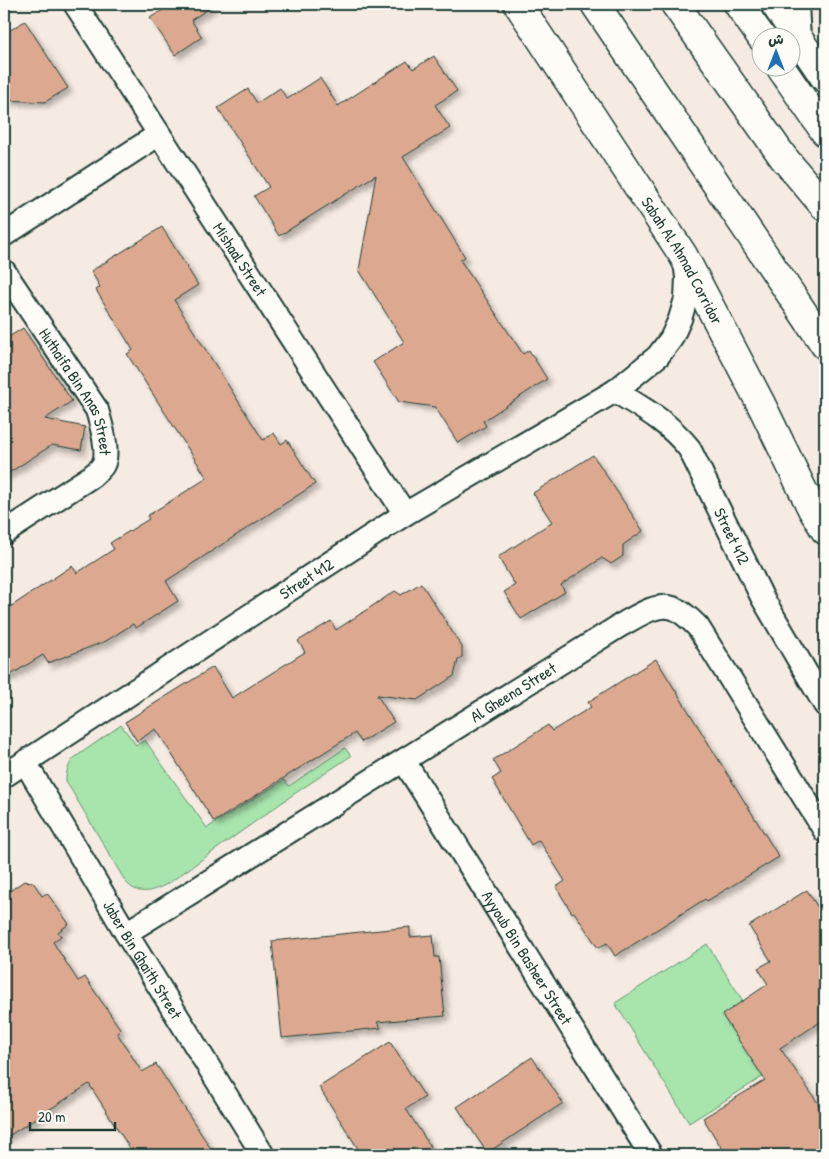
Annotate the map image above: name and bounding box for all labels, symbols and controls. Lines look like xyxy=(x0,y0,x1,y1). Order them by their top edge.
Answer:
north arrow xyxy=(752,28,802,78)
text: ش xyxy=(768,29,784,48)
street label: Sabah Al Ahmad Corridor xyxy=(637,192,728,328)
street label: Mishaal Street xyxy=(208,218,272,301)
street label: Huthaifa Bin Anas Street xyxy=(34,324,117,456)
street label: Street 412 xyxy=(709,504,756,568)
street label: Street 412 xyxy=(275,553,338,604)
street label: Al Gheena Street xyxy=(466,657,561,727)
street label: Ayyoub Bin Basheer Street xyxy=(477,886,578,1029)
street label: Jaber Bin Ghaith Street xyxy=(98,896,188,1023)
scale bar xyxy=(30,1099,115,1131)
text: 20 m xyxy=(38,1106,65,1127)

